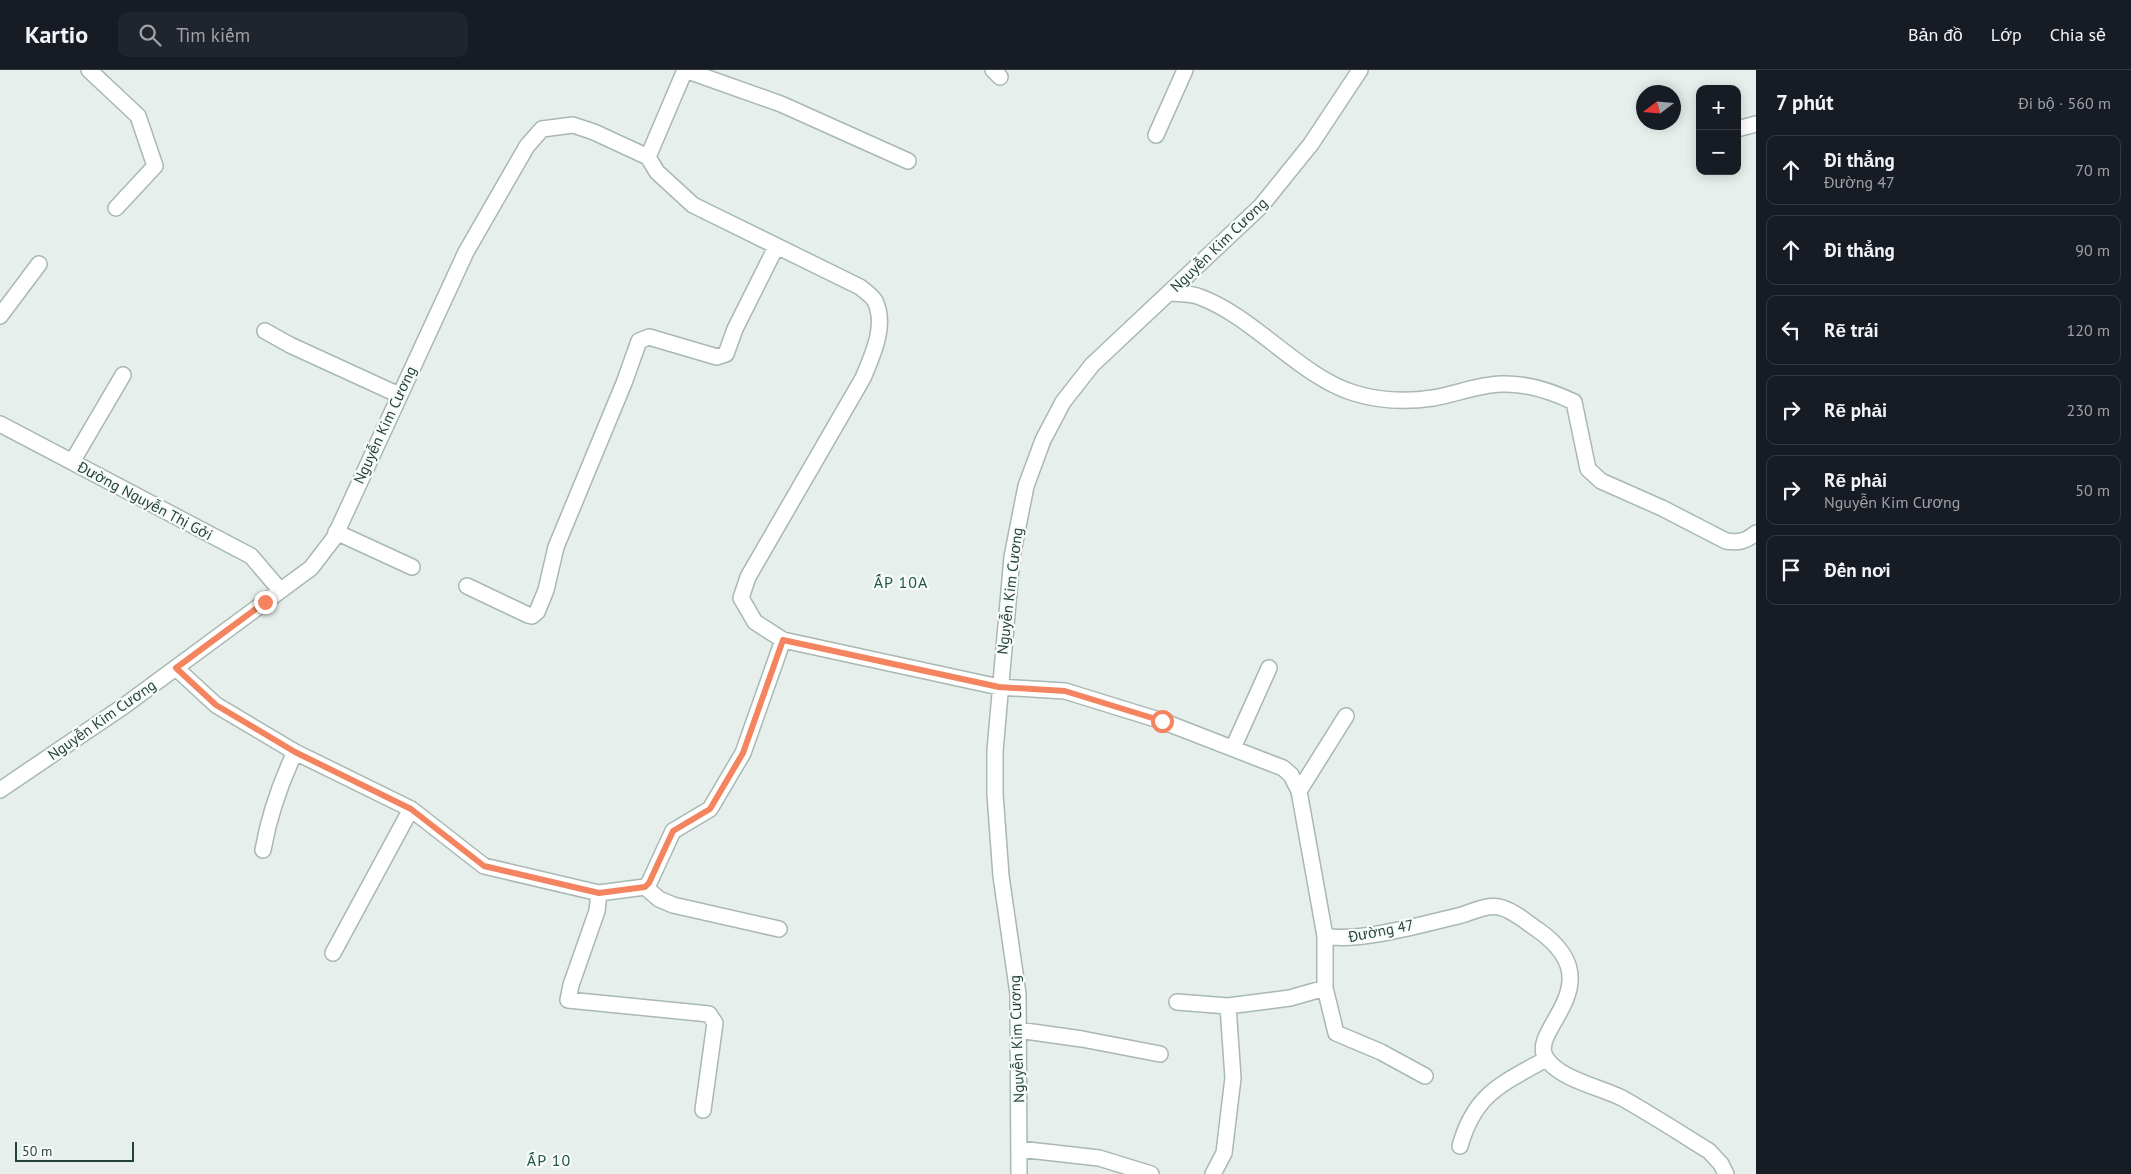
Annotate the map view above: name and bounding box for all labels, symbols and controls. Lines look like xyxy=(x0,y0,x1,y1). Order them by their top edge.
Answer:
search box xyxy=(118,12,468,57)
text: Kartio xyxy=(25,19,88,50)
icon: search xyxy=(136,21,164,49)
text: Tìm kiếm xyxy=(176,23,250,47)
text: Bản đồ xyxy=(1908,23,1963,46)
text: Lớp xyxy=(1991,23,2022,46)
text: Chia sẻ xyxy=(2050,23,2106,46)
north arrow xyxy=(1636,85,1681,130)
map controls xyxy=(1696,85,1741,175)
button: + xyxy=(1696,85,1741,130)
text: 7 phút xyxy=(1776,89,1834,116)
text: Đi bộ · 560 m xyxy=(2018,93,2111,113)
button: − xyxy=(1696,130,1741,175)
text: Đi thẳng xyxy=(1824,148,1895,172)
icon: ahead xyxy=(1777,156,1805,184)
text: 70 m xyxy=(2075,160,2110,180)
text: Đường 47 xyxy=(1824,172,1895,192)
street label: Nguyễn Kim Cương xyxy=(1166,193,1271,296)
icon: ahead xyxy=(1777,236,1805,264)
text: Đi thẳng xyxy=(1824,238,1895,262)
text: 90 m xyxy=(2075,240,2110,260)
icon: left xyxy=(1777,316,1805,344)
text: Rẽ trái xyxy=(1824,318,1879,342)
text: 120 m xyxy=(2067,320,2110,340)
street label: Nguyễn Kim Cương xyxy=(349,363,420,487)
icon: right xyxy=(1777,396,1805,424)
text: Rẽ phải xyxy=(1824,398,1887,422)
text: 230 m xyxy=(2067,400,2110,420)
street label: Đường Nguyễn Thị Gởi xyxy=(74,456,216,544)
text: Rẽ phải xyxy=(1824,468,1887,492)
icon: right xyxy=(1777,476,1805,504)
text: 50 m xyxy=(2075,480,2110,500)
text: Nguyễn Kim Cương xyxy=(1824,492,1960,512)
street label: Nguyễn Kim Cương xyxy=(992,526,1027,656)
icon: arrive xyxy=(1777,556,1805,584)
text: Đến nơi xyxy=(1824,558,1891,582)
district label: ẤP 10A xyxy=(874,572,928,592)
route end xyxy=(254,591,277,614)
street label: Nguyễn Kim Cương xyxy=(44,675,160,764)
route start xyxy=(1151,710,1174,733)
street label: Đường 47 xyxy=(1346,915,1415,946)
street label: Nguyễn Kim Cương xyxy=(1005,975,1028,1103)
scale bar xyxy=(15,1139,134,1162)
text: 50 m xyxy=(22,1142,52,1160)
district label: ẤP 10 xyxy=(527,1150,571,1170)

